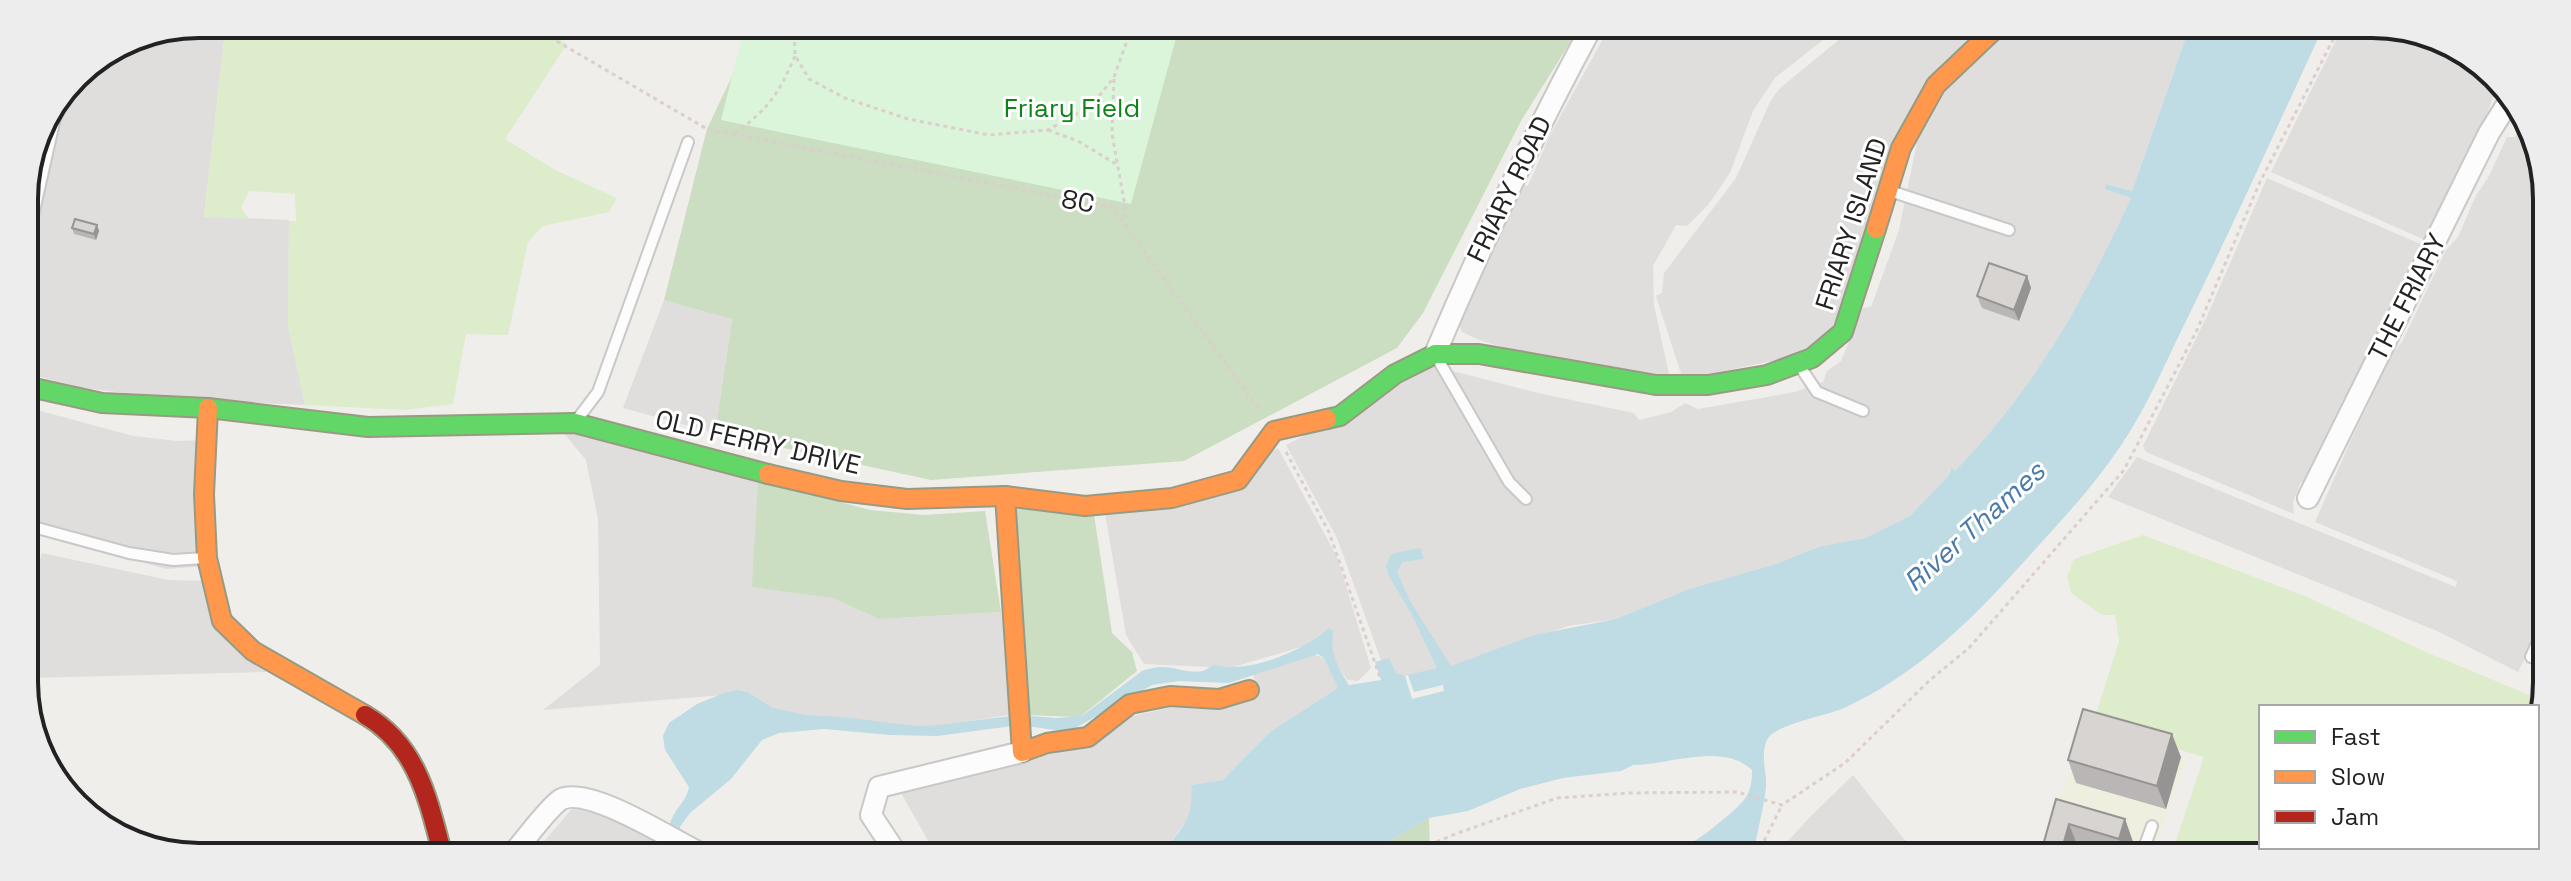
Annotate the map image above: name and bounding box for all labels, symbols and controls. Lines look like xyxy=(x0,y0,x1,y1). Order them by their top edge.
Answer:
park label: Friary Field xyxy=(1004,91,1140,125)
street label: FRIARY ROAD xyxy=(1459,110,1559,268)
street label: FRIARY ISLAND xyxy=(1807,134,1895,314)
street label: 8C xyxy=(1059,181,1097,221)
street label: THE FRIARY xyxy=(2360,227,2454,367)
street label: OLD FERRY DRIVE xyxy=(652,402,864,482)
water label: River Thames xyxy=(1896,452,2053,599)
legend xyxy=(2259,705,2539,849)
text: Fast xyxy=(2331,721,2381,752)
text: Slow xyxy=(2331,761,2385,792)
text: Jam xyxy=(2331,801,2379,832)

